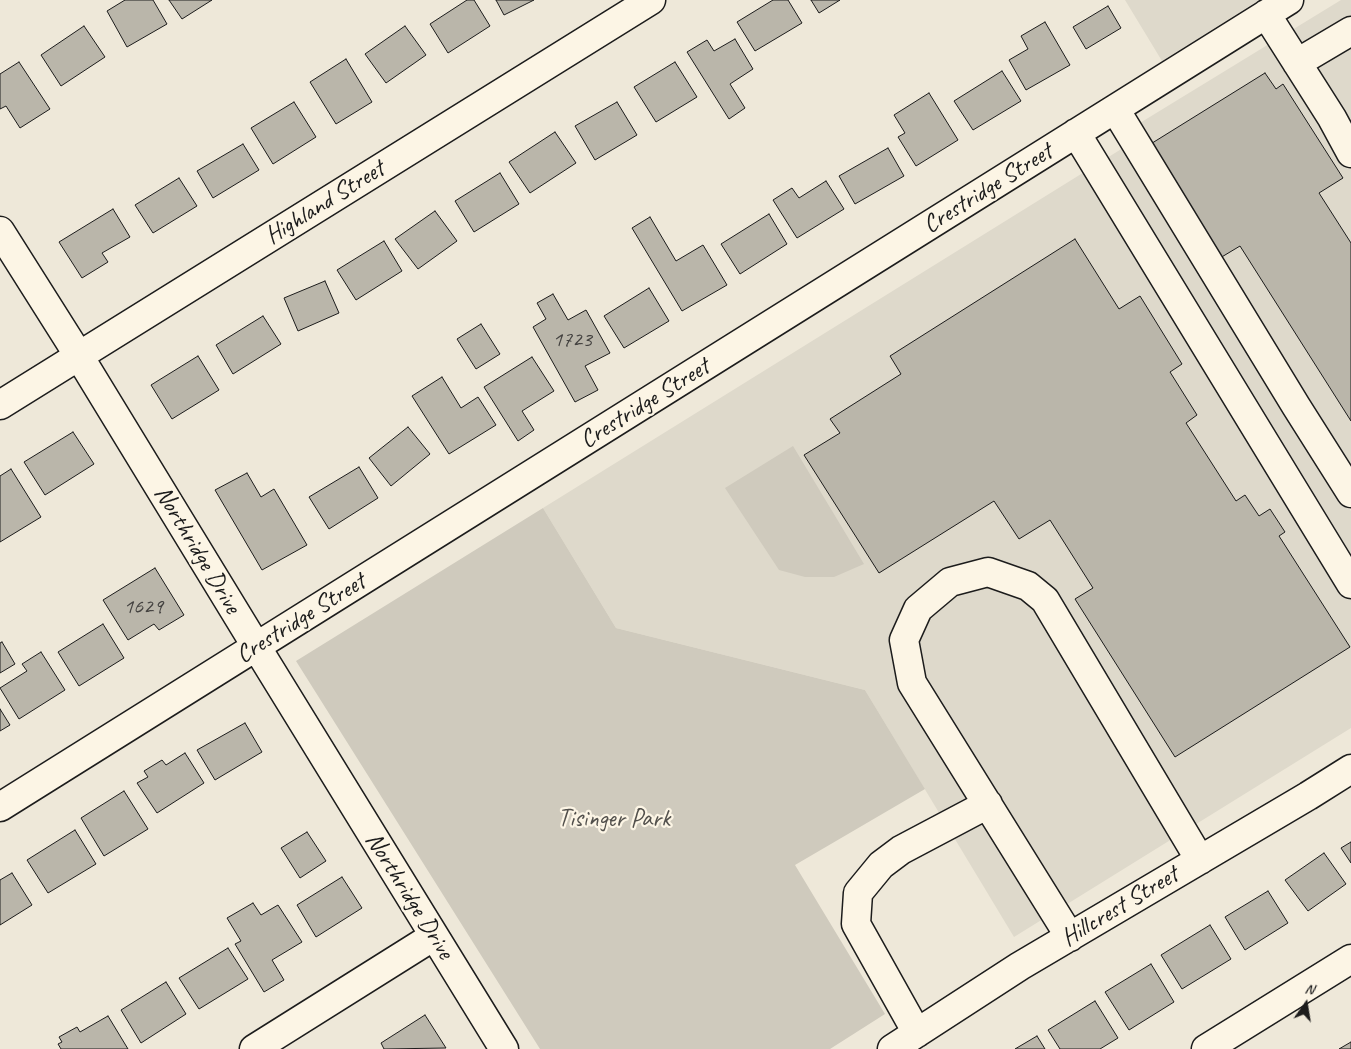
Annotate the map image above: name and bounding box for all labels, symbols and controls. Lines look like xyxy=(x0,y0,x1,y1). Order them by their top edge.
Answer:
street label: Crestridge Street xyxy=(918,137,1058,241)
street label: Highland Street xyxy=(260,154,390,252)
house number: 1723 xyxy=(552,327,592,353)
street label: Crestridge Street xyxy=(575,352,715,456)
street label: Northridge Drive xyxy=(147,481,247,619)
street label: Crestridge Street xyxy=(231,567,371,671)
house number: 1629 xyxy=(123,594,163,620)
park label: Tisinger Park xyxy=(558,804,670,834)
street label: Northridge Drive xyxy=(358,827,460,965)
street label: Hillcrest Street xyxy=(1056,860,1184,954)
north arrow xyxy=(1281,979,1331,1029)
text: N xyxy=(1303,980,1316,998)

